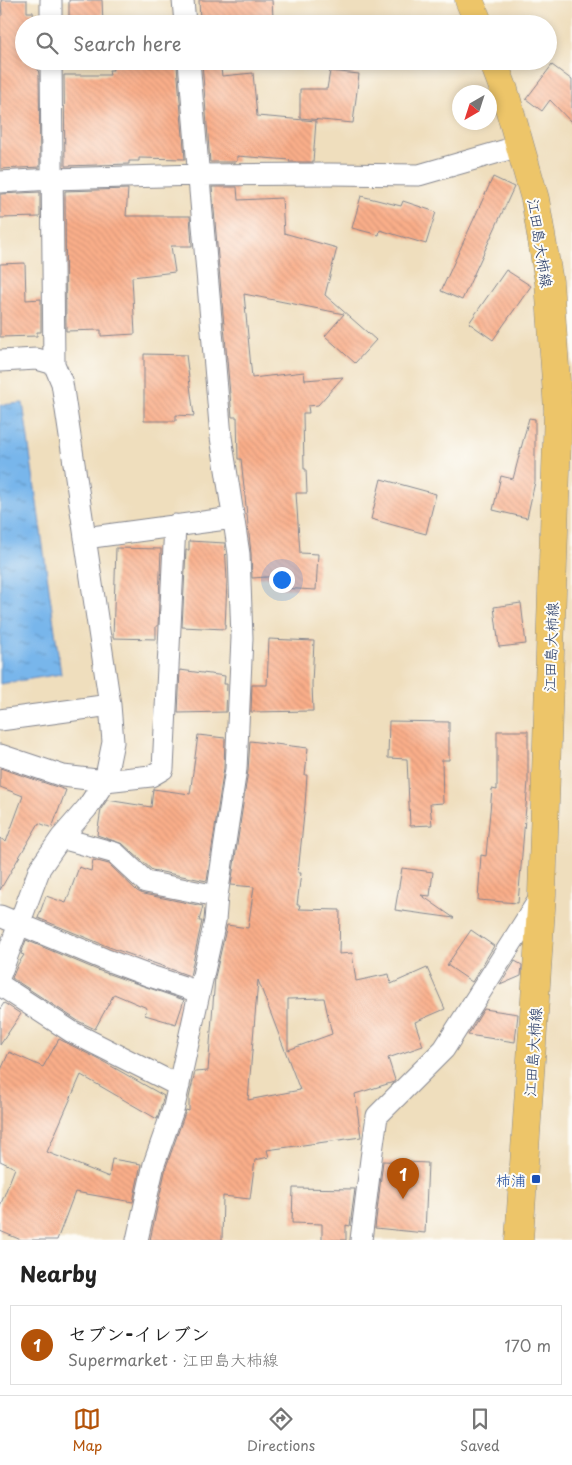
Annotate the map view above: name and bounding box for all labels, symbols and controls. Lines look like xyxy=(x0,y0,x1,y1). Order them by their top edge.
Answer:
search box xyxy=(15,15,557,70)
icon: search xyxy=(33,29,61,57)
text: Search here xyxy=(73,29,182,57)
north arrow xyxy=(452,85,497,130)
street label: 江田島大柿線 xyxy=(523,197,559,289)
your location xyxy=(269,567,295,593)
street label: 江田島大柿線 xyxy=(537,602,563,692)
street label: 江田島大柿線 xyxy=(517,1006,547,1098)
pin: 1 xyxy=(387,1158,419,1199)
place label: 柿浦 xyxy=(496,1168,526,1191)
marker: 柿浦 xyxy=(530,1173,542,1185)
text: Nearby xyxy=(20,1257,97,1289)
text: セブン-イレブン xyxy=(68,1319,210,1347)
text: 1 xyxy=(33,1333,41,1357)
text: 170 m xyxy=(505,1333,551,1357)
text: Supermarket · 江田島大柿線 xyxy=(68,1347,278,1371)
tab: Map xyxy=(72,1405,102,1456)
tab: Directions xyxy=(247,1405,315,1456)
tab: Saved xyxy=(460,1405,500,1456)

